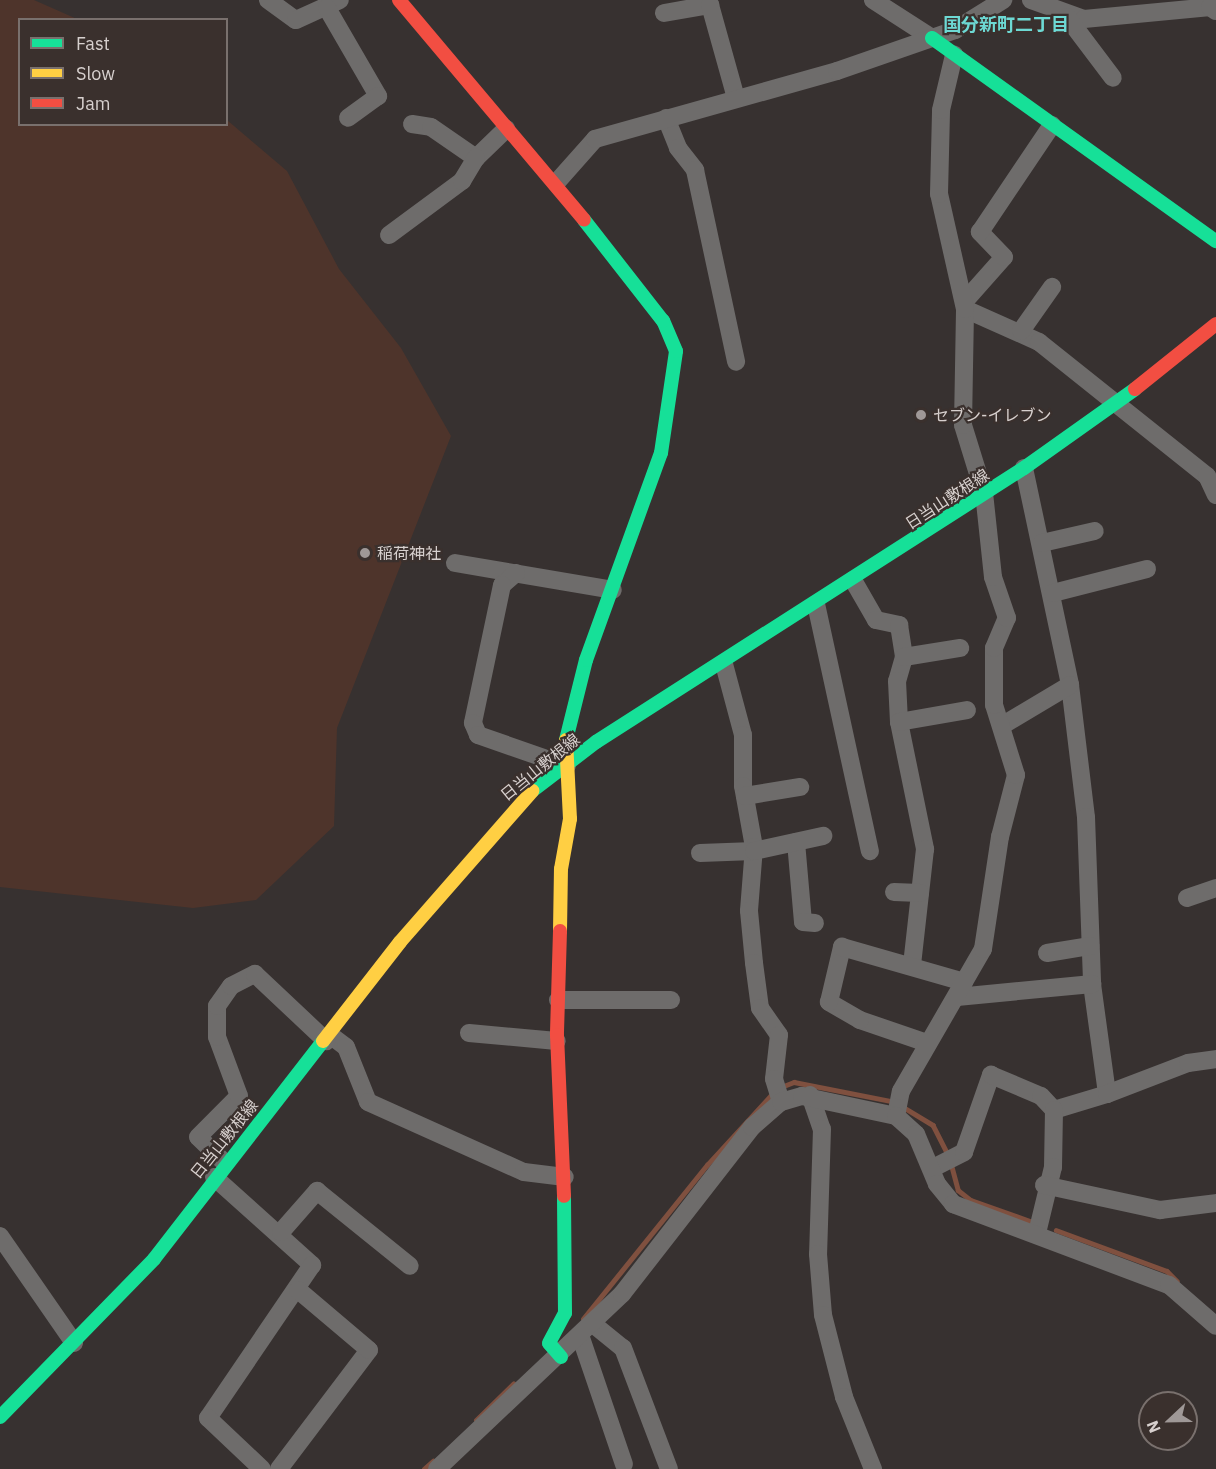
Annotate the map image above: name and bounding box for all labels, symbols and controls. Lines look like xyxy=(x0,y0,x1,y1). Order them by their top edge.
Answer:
district label: 国分新町二丁目 xyxy=(943,14,1069,36)
legend xyxy=(18,18,228,126)
text: Fast xyxy=(76,32,110,55)
text: Slow xyxy=(76,62,115,85)
text: Jam xyxy=(76,92,111,115)
place label: セブン-イレブン xyxy=(933,405,1051,425)
marker: セブン-イレブン xyxy=(914,408,928,422)
street label: 日当山敷根線 xyxy=(902,465,992,533)
place label: 稲荷神社 xyxy=(377,543,441,563)
marker: 稲荷神社 xyxy=(358,546,372,560)
street label: 日当山敷根線 xyxy=(497,729,583,805)
street label: 日当山敷根線 xyxy=(186,1096,262,1182)
north arrow xyxy=(1138,1391,1198,1451)
text: N xyxy=(1142,1418,1165,1436)

